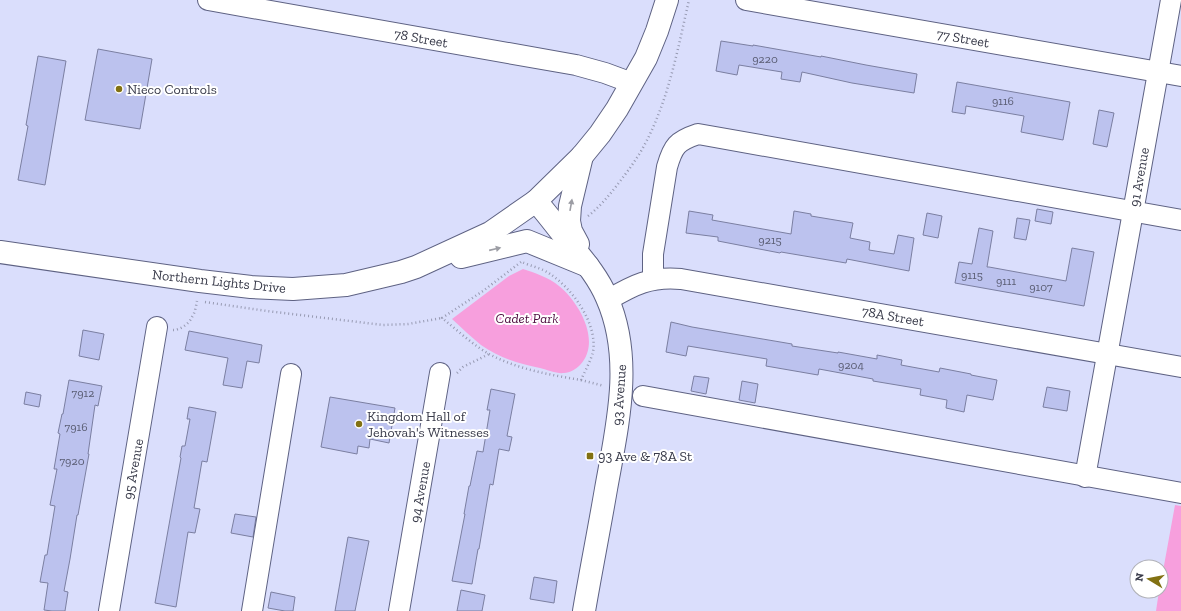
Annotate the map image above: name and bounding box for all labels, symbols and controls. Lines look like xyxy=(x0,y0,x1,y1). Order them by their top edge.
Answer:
street label: 78 Street xyxy=(393,25,450,52)
street label: 77 Street xyxy=(935,25,991,52)
house number: 9220 xyxy=(752,52,778,66)
place label: Nieco Controls xyxy=(127,81,217,98)
marker: Nieco Controls xyxy=(114,84,124,94)
house number: 9116 xyxy=(992,94,1014,108)
street label: 91 Avenue xyxy=(1126,146,1153,208)
one-way arrow xyxy=(568,199,574,211)
house number: 9215 xyxy=(758,233,782,247)
one-way arrow xyxy=(489,246,501,252)
street label: Northern Lights Drive xyxy=(151,266,287,297)
house number: 9115 xyxy=(961,268,983,282)
house number: 9111 xyxy=(996,274,1016,288)
house number: 9107 xyxy=(1029,280,1053,294)
street label: 78A Street xyxy=(861,303,926,330)
park label: Cadet Park xyxy=(496,310,558,327)
house number: 9204 xyxy=(838,358,864,372)
street label: 93 Avenue xyxy=(609,363,630,426)
house number: 7912 xyxy=(72,386,94,400)
place label: Kingdom Hall of Jehovah's Witnesses xyxy=(367,408,489,441)
marker: Kingdom Hall of Jehovah's Witnesses xyxy=(354,419,364,429)
house number: 7916 xyxy=(64,420,88,434)
street label: 95 Avenue xyxy=(120,437,147,501)
place label: 93 Ave & 78A St xyxy=(598,448,693,465)
marker: 93 Ave & 78A St xyxy=(585,451,595,461)
house number: 7920 xyxy=(59,454,85,468)
street label: 94 Avenue xyxy=(407,460,434,524)
north arrow xyxy=(1129,559,1169,599)
text: N xyxy=(1133,571,1147,583)

